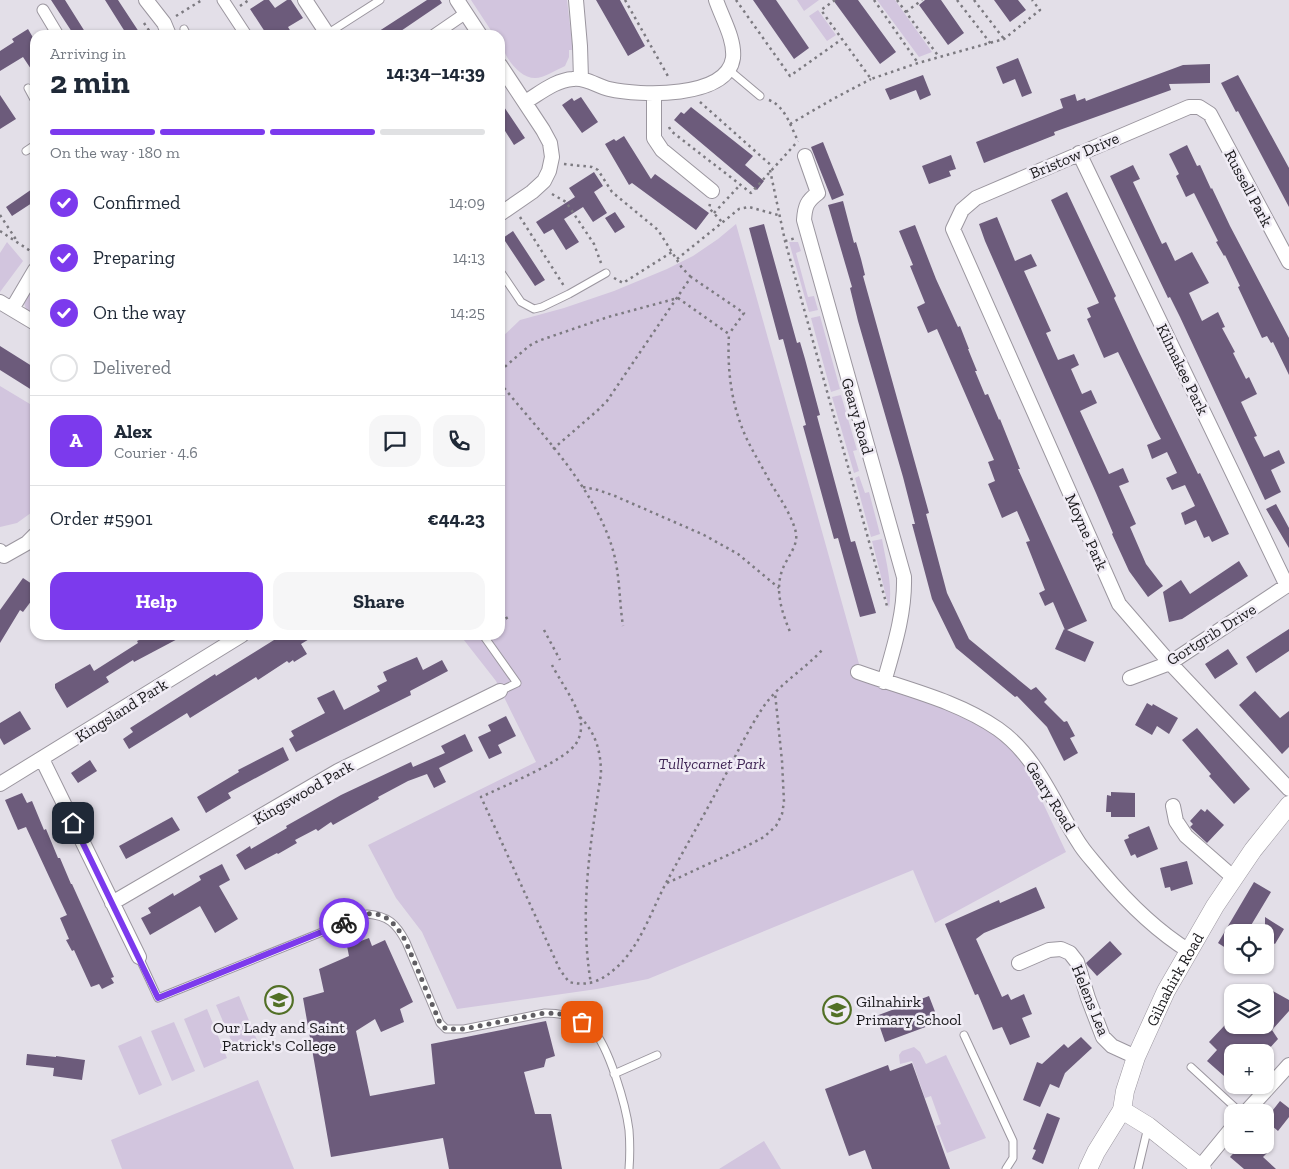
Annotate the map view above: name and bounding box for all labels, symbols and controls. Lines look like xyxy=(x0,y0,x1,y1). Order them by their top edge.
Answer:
text: Arriving in xyxy=(50,44,126,63)
text: 14:34–14:39 xyxy=(386,61,485,84)
text: 2 min xyxy=(50,63,130,101)
street label: Bristow Drive xyxy=(1027,128,1122,183)
text: On the way · 180 m xyxy=(50,143,180,162)
street label: Russell Park xyxy=(1220,147,1277,231)
icon: check xyxy=(50,189,78,217)
text: Confirmed xyxy=(93,191,180,214)
text: 14:09 xyxy=(449,193,485,212)
icon: check xyxy=(50,244,78,272)
text: Preparing xyxy=(93,246,175,269)
text: 14:13 xyxy=(453,248,485,267)
icon: check xyxy=(50,299,78,327)
text: On the way xyxy=(93,301,186,324)
text: 14:25 xyxy=(450,303,485,322)
street label: Kilmakee Park xyxy=(1152,321,1213,418)
text: Delivered xyxy=(93,356,171,379)
street label: Geary Road xyxy=(838,376,878,457)
button: chat xyxy=(369,415,421,467)
button: phone xyxy=(433,415,485,467)
text: Alex xyxy=(114,420,152,443)
text: A xyxy=(69,429,83,452)
text: Courier · 4.6 xyxy=(114,443,198,462)
street label: Moyne Park xyxy=(1061,491,1112,574)
text: Order #5901 xyxy=(50,507,153,530)
text: €44.23 xyxy=(427,507,485,530)
button: Help xyxy=(50,572,263,630)
button: Share xyxy=(273,572,485,630)
street label: Gortgrib Drive xyxy=(1163,599,1259,669)
street label: Kingsland Park xyxy=(72,674,171,746)
park label: Tullycarnet Park xyxy=(658,754,766,773)
street label: Kingswood Park xyxy=(250,756,357,829)
street label: Geary Road xyxy=(1022,758,1080,835)
pin xyxy=(52,802,94,844)
icon: home xyxy=(59,809,87,837)
courier xyxy=(319,898,369,948)
icon: bike xyxy=(330,909,358,937)
map controls xyxy=(1224,924,1274,1154)
button: locate xyxy=(1224,924,1274,974)
street label: Gilnahirk Road xyxy=(1142,929,1208,1029)
street label: Helens Lea xyxy=(1068,962,1113,1039)
button: layers xyxy=(1224,984,1274,1034)
school or university icon: Our Lady and Saint Patrick's College xyxy=(264,985,294,1015)
place label: Gilnahirk Primary School xyxy=(856,992,962,1029)
school or university icon: Gilnahirk Primary School xyxy=(822,995,852,1025)
pin xyxy=(561,1001,603,1043)
icon: bag xyxy=(568,1008,596,1036)
place label: Our Lady and Saint Patrick's College xyxy=(213,1018,345,1055)
button: + xyxy=(1224,1044,1274,1094)
button: − xyxy=(1224,1104,1274,1154)

